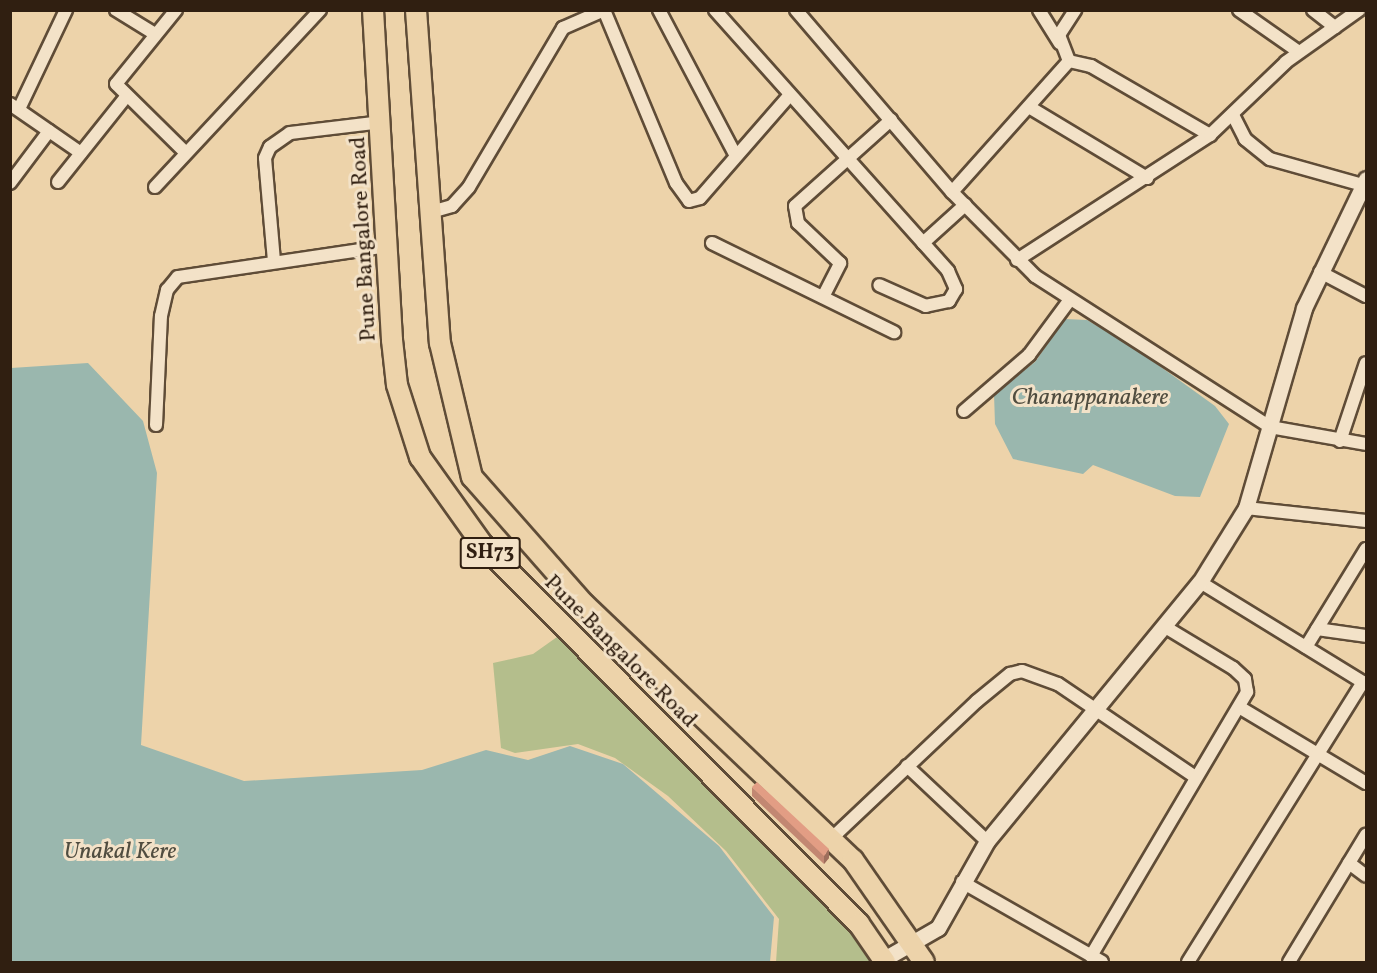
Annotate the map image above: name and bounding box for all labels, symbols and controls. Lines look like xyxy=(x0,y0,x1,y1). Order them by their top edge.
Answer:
street label: Pune Bangalore Road xyxy=(345,136,383,342)
water label: Chanappanakere xyxy=(1012,385,1168,413)
road number: SH73 xyxy=(458,535,522,571)
street label: Pune Bangalore Road xyxy=(538,570,702,734)
water label: Unakal Kere xyxy=(64,839,176,867)

